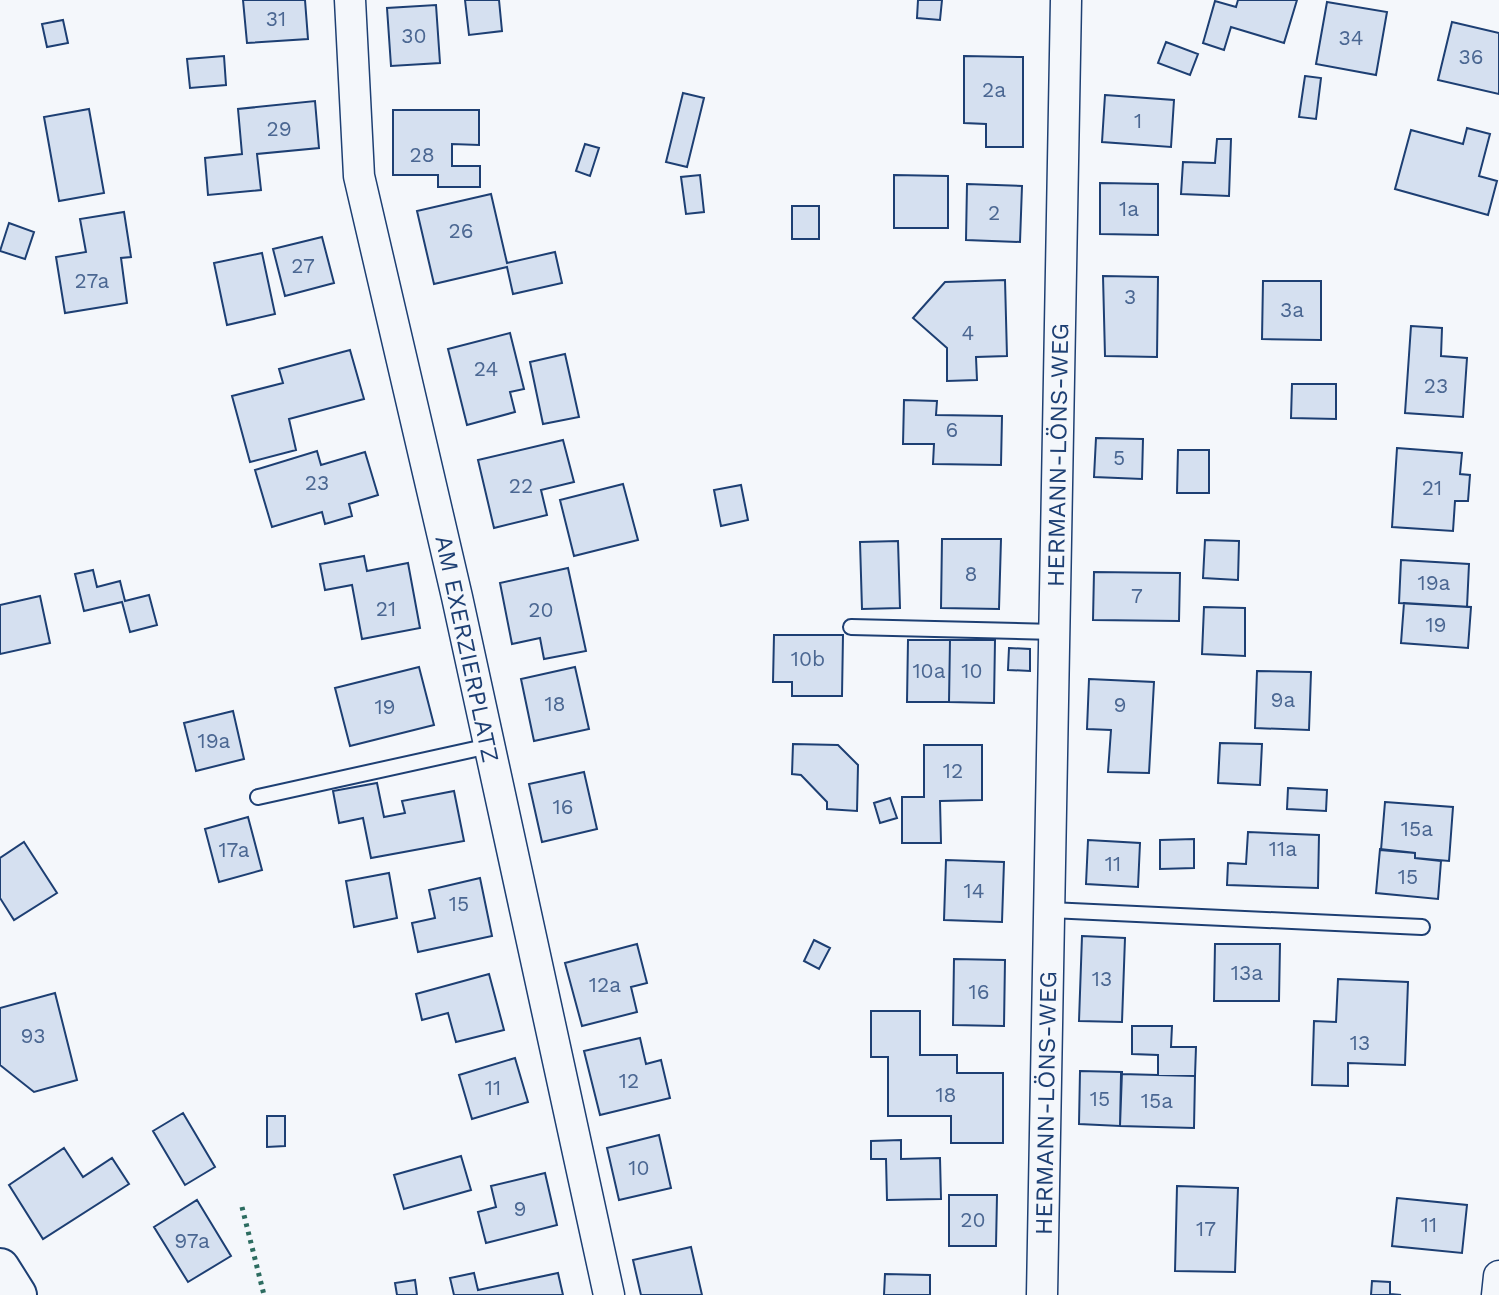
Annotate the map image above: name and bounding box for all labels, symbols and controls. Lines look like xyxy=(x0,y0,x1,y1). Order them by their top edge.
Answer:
house number: 31 xyxy=(266,6,286,31)
house number: 30 xyxy=(401,23,427,48)
house number: 34 xyxy=(1338,25,1364,50)
house number: 36 xyxy=(1458,44,1484,69)
house number: 2a xyxy=(982,77,1006,102)
house number: 1 xyxy=(1134,108,1142,133)
house number: 29 xyxy=(266,116,292,141)
house number: 28 xyxy=(409,142,435,167)
house number: 1a xyxy=(1119,196,1139,221)
house number: 2 xyxy=(988,200,1000,225)
house number: 26 xyxy=(448,218,474,243)
house number: 27 xyxy=(291,253,315,278)
house number: 27a xyxy=(75,268,110,293)
house number: 3 xyxy=(1124,284,1136,309)
house number: 3a xyxy=(1280,297,1304,322)
house number: 4 xyxy=(962,320,974,345)
street label: HERMANN-LÖNS-WEG xyxy=(1042,323,1074,587)
house number: 24 xyxy=(474,356,498,381)
house number: 23 xyxy=(1424,373,1448,398)
house number: 6 xyxy=(946,417,958,442)
house number: 5 xyxy=(1113,445,1125,470)
house number: 23 xyxy=(305,470,329,495)
house number: 22 xyxy=(509,473,533,498)
house number: 21 xyxy=(1422,475,1442,500)
street label: AM EXERZIERPLATZ xyxy=(429,533,505,765)
house number: 8 xyxy=(965,561,977,586)
house number: 19a xyxy=(1417,570,1451,595)
house number: 7 xyxy=(1131,583,1143,608)
house number: 21 xyxy=(376,596,396,621)
house number: 20 xyxy=(528,597,554,622)
house number: 19 xyxy=(1425,612,1447,637)
house number: 10b xyxy=(791,646,825,671)
house number: 10a xyxy=(912,658,946,683)
house number: 10 xyxy=(961,658,983,683)
house number: 9a xyxy=(1271,687,1296,712)
house number: 18 xyxy=(544,691,566,716)
house number: 9 xyxy=(1114,692,1126,717)
house number: 19 xyxy=(374,694,396,719)
house number: 19a xyxy=(197,728,231,753)
house number: 12 xyxy=(943,758,963,783)
house number: 16 xyxy=(553,794,573,819)
house number: 15a xyxy=(1401,816,1433,841)
house number: 11a xyxy=(1269,836,1297,861)
house number: 17a xyxy=(218,837,250,862)
house number: 11 xyxy=(1105,851,1121,876)
house number: 15 xyxy=(1398,864,1418,889)
house number: 14 xyxy=(963,878,985,903)
house number: 15 xyxy=(449,891,469,916)
house number: 13a xyxy=(1231,960,1263,985)
house number: 13 xyxy=(1092,966,1112,991)
street label: HERMANN-LÖNS-WEG xyxy=(1030,971,1062,1235)
house number: 12a xyxy=(589,972,621,997)
house number: 16 xyxy=(969,979,989,1004)
house number: 93 xyxy=(21,1023,45,1048)
house number: 13 xyxy=(1350,1030,1370,1055)
house number: 12 xyxy=(619,1068,639,1093)
house number: 11 xyxy=(485,1075,501,1100)
house number: 18 xyxy=(935,1082,957,1107)
house number: 15 xyxy=(1090,1086,1110,1111)
house number: 15a xyxy=(1141,1088,1173,1113)
house number: 10 xyxy=(628,1155,650,1180)
house number: 9 xyxy=(514,1196,526,1221)
house number: 20 xyxy=(960,1207,986,1232)
house number: 11 xyxy=(1421,1212,1437,1237)
house number: 17 xyxy=(1196,1216,1216,1241)
house number: 97a xyxy=(174,1228,210,1253)

